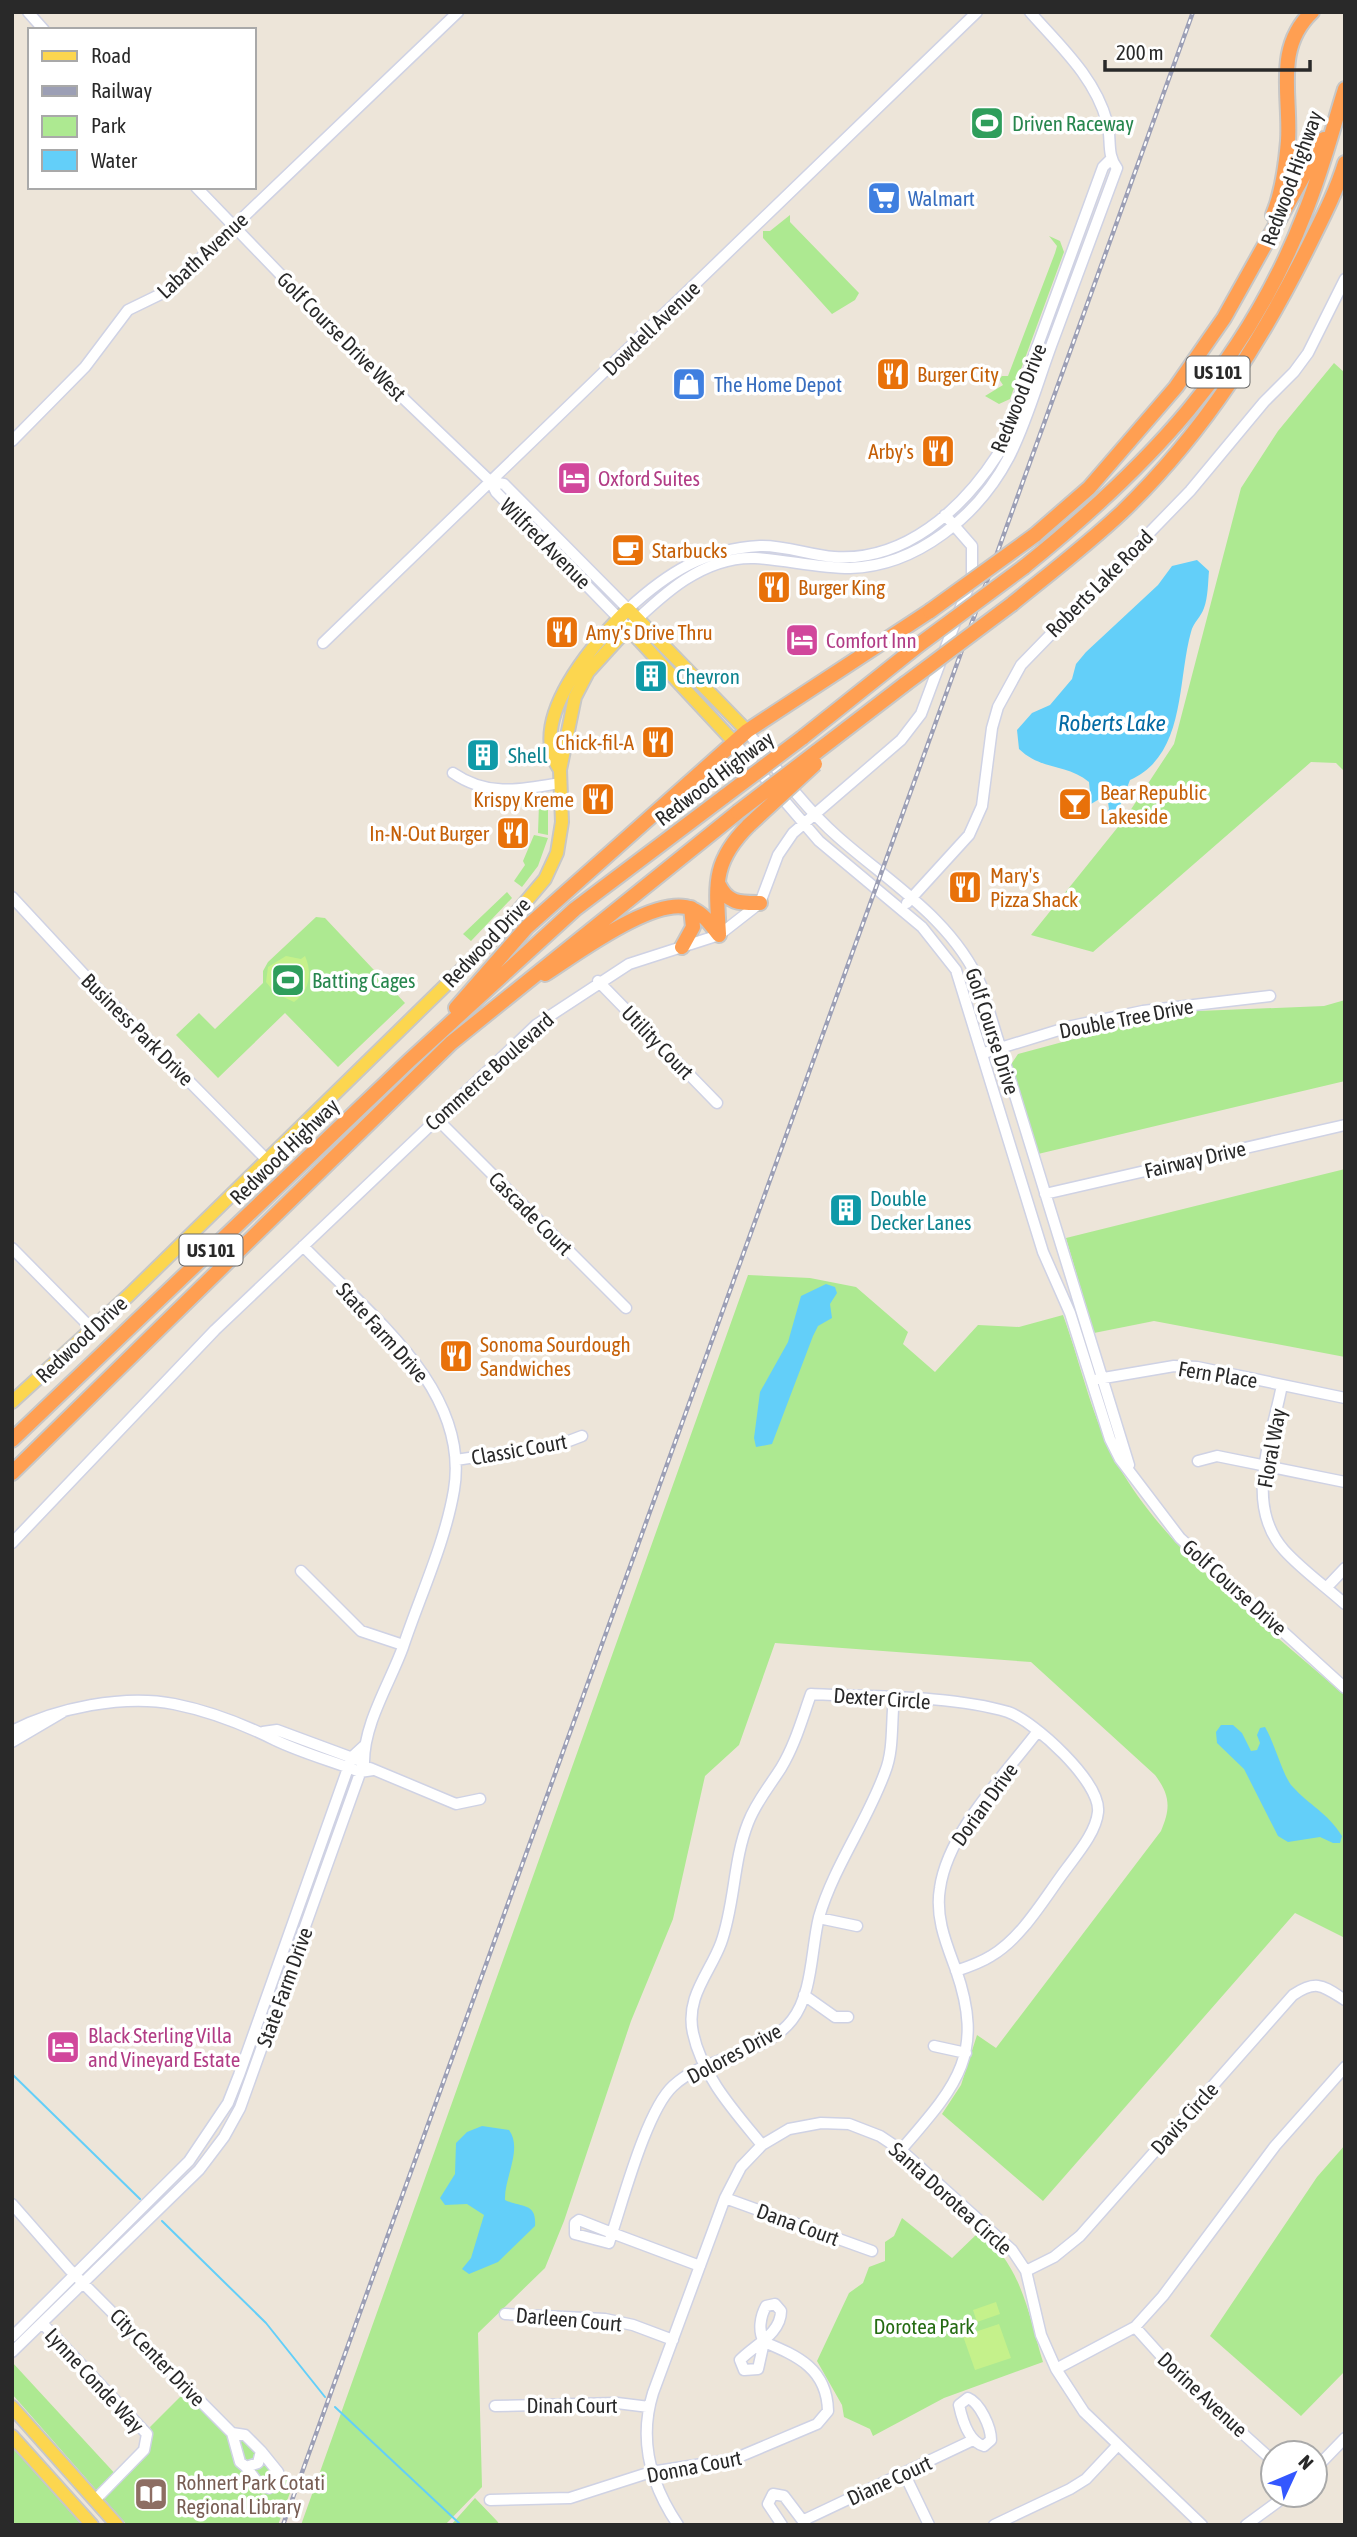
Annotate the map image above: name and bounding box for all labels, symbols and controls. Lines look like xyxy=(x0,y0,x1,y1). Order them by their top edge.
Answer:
legend xyxy=(28,28,256,189)
scale bar xyxy=(1105,28,1310,72)
text: 200 m xyxy=(1116,40,1164,64)
text: Road xyxy=(91,43,131,67)
text: Railway xyxy=(91,78,153,102)
sports icon: Driven Raceway xyxy=(968,104,1006,142)
street label: Redwood Highway xyxy=(1255,107,1327,249)
place label: Driven Raceway xyxy=(1012,111,1134,135)
text: Park xyxy=(91,113,126,137)
text: Water xyxy=(91,148,138,172)
supermarket icon: Walmart xyxy=(865,179,903,217)
place label: Walmart xyxy=(908,186,975,210)
street label: Labath Avenue xyxy=(152,207,252,303)
street label: Golf Course Drive West xyxy=(273,267,411,405)
street label: Dowdell Avenue xyxy=(598,276,704,380)
street label: Redwood Drive xyxy=(985,340,1051,456)
restaurant icon: Burger City xyxy=(874,355,912,393)
road number: US 101 xyxy=(1186,356,1250,388)
place label: Burger City xyxy=(917,362,999,386)
shop icon: The Home Depot xyxy=(670,365,708,403)
place label: The Home Depot xyxy=(714,372,842,396)
restaurant icon: Arby's xyxy=(919,432,957,470)
place label: Arby's xyxy=(868,439,914,463)
hotel icon: Oxford Suites xyxy=(555,459,593,497)
place label: Oxford Suites xyxy=(598,466,700,490)
street label: Wilfred Avenue xyxy=(496,493,596,593)
street label: Roberts Lake Road xyxy=(1041,525,1157,641)
cafe icon: Starbucks xyxy=(609,531,647,569)
place label: Starbucks xyxy=(652,538,727,562)
restaurant icon: Burger King xyxy=(755,568,793,606)
place label: Burger King xyxy=(798,575,885,599)
restaurant icon: Amy's Drive Thru xyxy=(543,613,581,651)
place label: Amy's Drive Thru xyxy=(586,620,713,644)
hotel icon: Comfort Inn xyxy=(783,621,821,659)
place label: Comfort Inn xyxy=(826,628,917,652)
building icon: Chevron xyxy=(632,657,670,695)
place label: Chevron xyxy=(676,664,740,688)
water label: Roberts Lake xyxy=(1058,710,1166,736)
restaurant icon: Chick-fil-A xyxy=(639,723,677,761)
street label: Redwood Highway xyxy=(650,726,778,830)
place label: Chick-fil-A xyxy=(556,730,635,754)
building icon: Shell xyxy=(464,736,502,774)
place label: Shell xyxy=(508,743,548,767)
restaurant icon: Krispy Kreme xyxy=(579,780,617,818)
place label: Bear Republic Lakeside xyxy=(1100,780,1207,828)
bar icon: Bear Republic Lakeside xyxy=(1056,785,1094,823)
place label: Krispy Kreme xyxy=(473,787,574,811)
restaurant icon: In-N-Out Burger xyxy=(494,814,532,852)
place label: In-N-Out Burger xyxy=(369,821,490,845)
place label: Mary's Pizza Shack xyxy=(990,863,1078,911)
restaurant icon: Mary's Pizza Shack xyxy=(946,868,984,906)
street label: Redwood Drive xyxy=(437,892,535,992)
sports icon: Batting Cages xyxy=(269,961,307,999)
street label: Golf Course Drive xyxy=(961,965,1025,1097)
street label: Business Park Drive xyxy=(77,968,199,1090)
place label: Batting Cages xyxy=(312,968,416,992)
street label: Double Tree Drive xyxy=(1057,993,1195,1043)
street label: Utility Court xyxy=(617,1000,699,1084)
street label: Commerce Boulevard xyxy=(420,1007,558,1135)
street label: Redwood Highway xyxy=(225,1093,344,1209)
street label: Fairway Drive xyxy=(1142,1136,1248,1182)
street label: Cascade Court xyxy=(484,1166,578,1260)
place label: Double Decker Lanes xyxy=(870,1186,971,1234)
building icon: Double Decker Lanes xyxy=(827,1191,865,1229)
road number: US 101 xyxy=(180,1234,242,1266)
street label: State Farm Drive xyxy=(332,1277,434,1387)
street label: Redwood Drive xyxy=(31,1291,131,1387)
place label: Sonoma Sourdough Sandwiches xyxy=(480,1332,631,1380)
restaurant icon: Sonoma Sourdough Sandwiches xyxy=(437,1337,475,1375)
street label: Fern Place xyxy=(1177,1356,1259,1392)
street label: Floral Way xyxy=(1252,1406,1290,1490)
street label: Classic Court xyxy=(469,1429,569,1469)
street label: Golf Course Drive xyxy=(1178,1534,1292,1640)
street label: Dexter Circle xyxy=(833,1683,931,1713)
street label: Dorian Drive xyxy=(946,1758,1022,1850)
street label: State Farm Drive xyxy=(251,1924,317,2050)
street label: Dolores Drive xyxy=(683,2018,785,2088)
place label: Black Sterling Villa and Vineyard Estate xyxy=(88,2023,240,2071)
hotel icon: Black Sterling Villa and Vineyard Estate xyxy=(44,2028,82,2066)
street label: Davis Circle xyxy=(1145,2077,1223,2159)
street label: Santa Dorotea Circle xyxy=(885,2137,1017,2259)
street label: Dana Court xyxy=(754,2198,842,2250)
street label: Darleen Court xyxy=(515,2302,623,2336)
street label: City Center Drive xyxy=(106,2303,210,2411)
park label: Dorotea Park xyxy=(874,2314,974,2338)
street label: Lynne Conde Way xyxy=(41,2323,150,2437)
street label: Dorine Avenue xyxy=(1153,2347,1253,2441)
street label: Dinah Court xyxy=(526,2393,618,2417)
north arrow xyxy=(1259,2439,1329,2509)
street label: Donna Court xyxy=(645,2445,743,2487)
street label: Diane Court xyxy=(843,2450,935,2510)
text: N xyxy=(1294,2451,1318,2474)
place label: Rohnert Park Cotati Regional Library xyxy=(176,2470,325,2518)
library icon: Rohnert Park Cotati Regional Library xyxy=(132,2475,170,2513)

